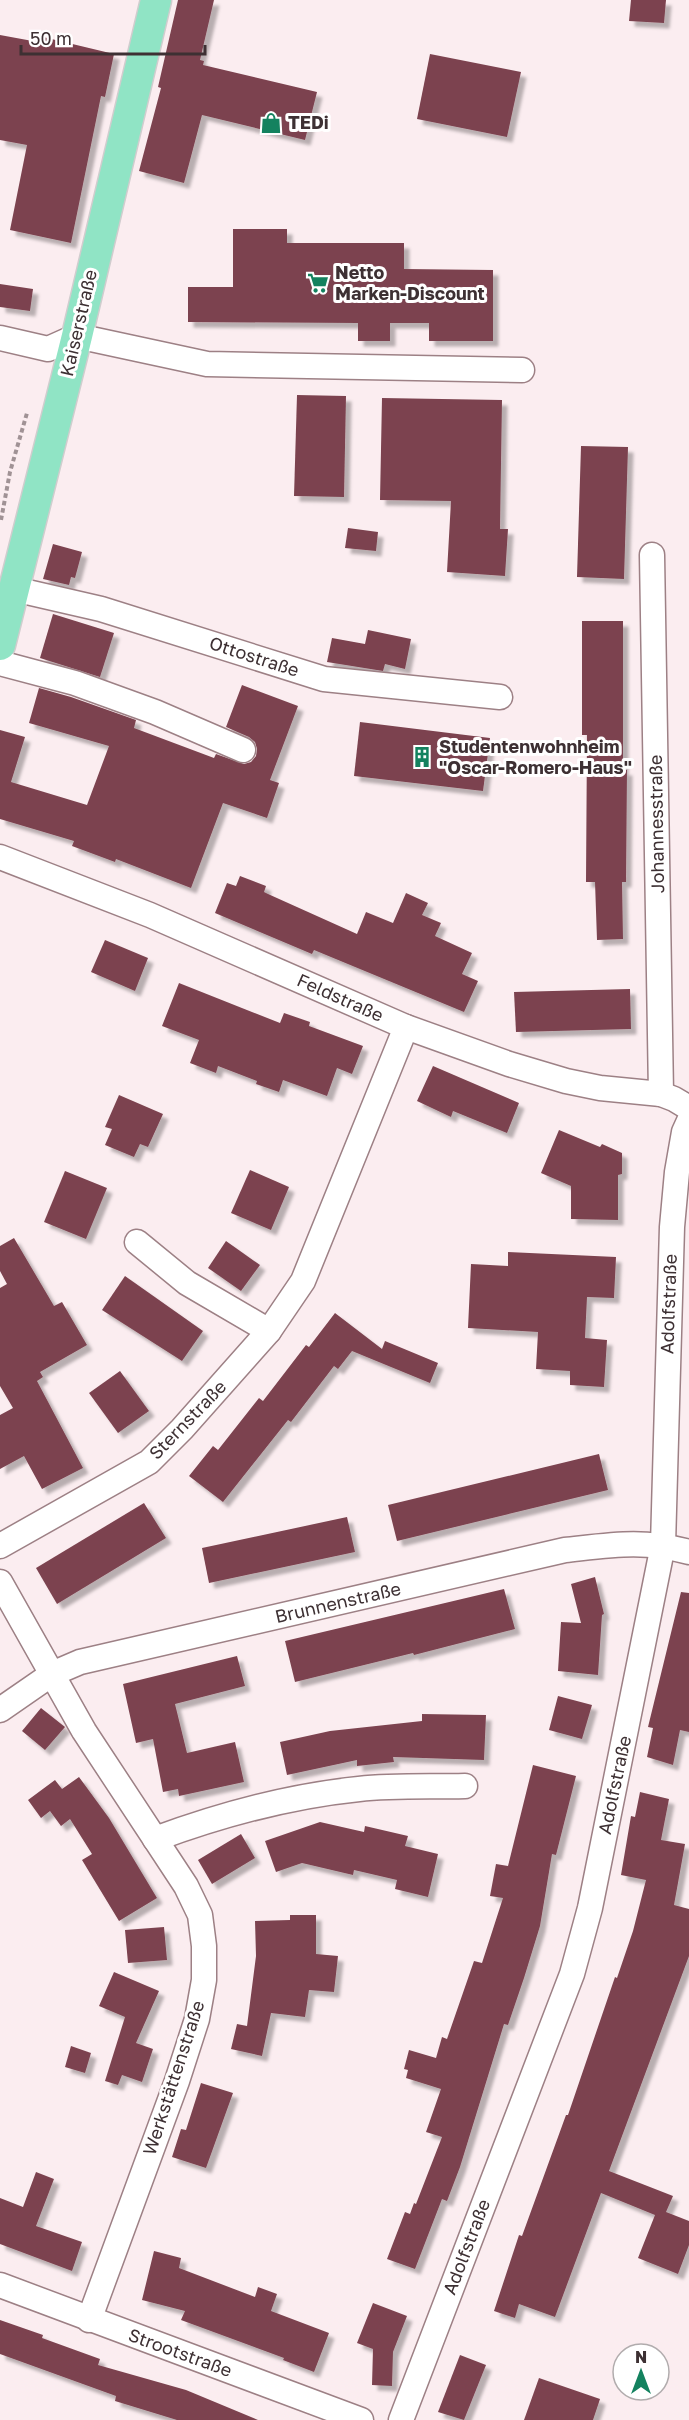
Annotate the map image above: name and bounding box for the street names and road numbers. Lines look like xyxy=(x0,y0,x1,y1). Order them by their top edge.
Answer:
street label: Kaiserstraße xyxy=(55,267,101,378)
street label: Ottostraße xyxy=(207,631,302,681)
street label: Johannesstraße xyxy=(644,754,668,894)
street label: Feldstraße xyxy=(294,968,387,1026)
street label: Adolfstraße xyxy=(655,1253,681,1354)
street label: Sternstraße xyxy=(144,1375,230,1463)
street label: Brunnenstraße xyxy=(273,1577,403,1627)
street label: Adolfstraße xyxy=(593,1733,635,1836)
street label: Werkstättenstraße xyxy=(138,1998,208,2158)
street label: Adolfstraße xyxy=(438,2196,494,2297)
street label: Strootstraße xyxy=(126,2323,235,2381)

